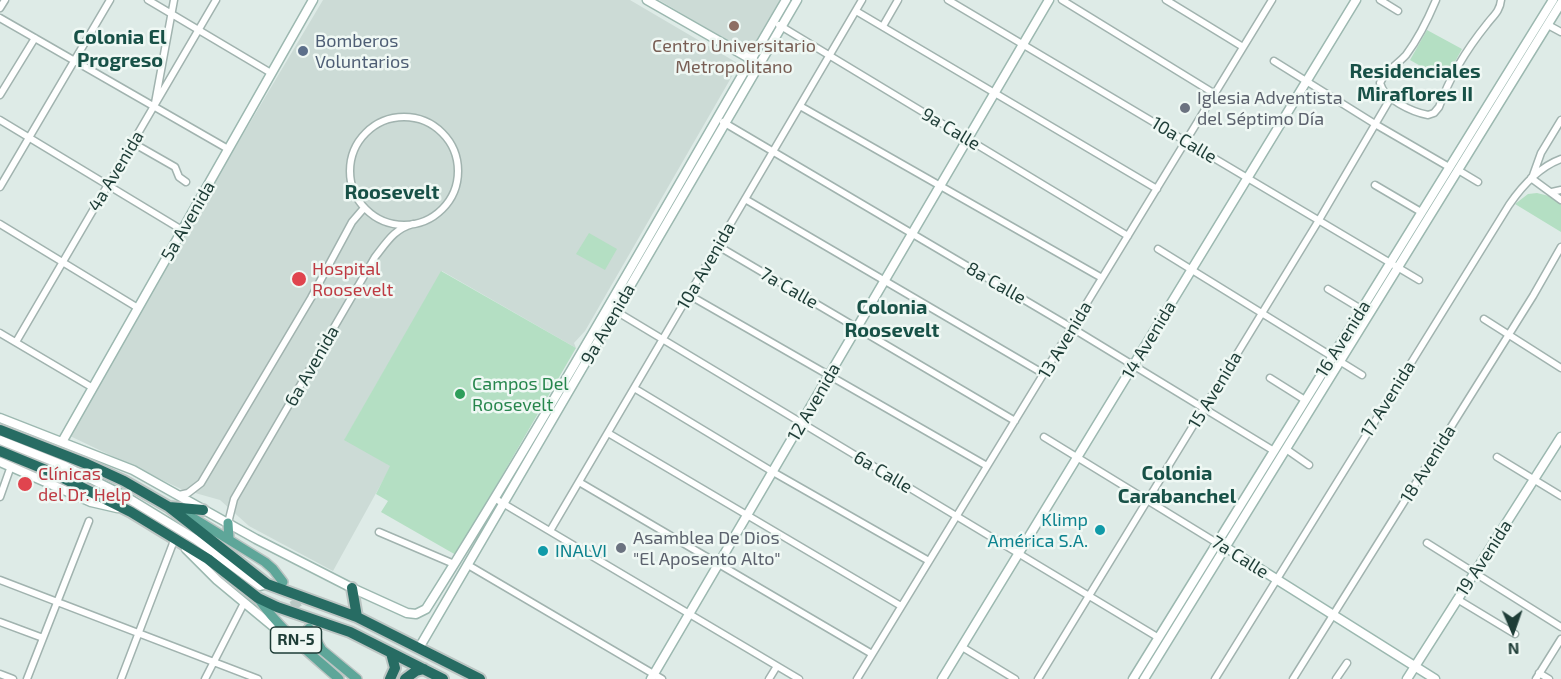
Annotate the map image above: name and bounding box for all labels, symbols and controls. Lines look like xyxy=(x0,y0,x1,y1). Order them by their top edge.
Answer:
marker: Centro Universitario Metropolitano xyxy=(727,19,741,33)
district label: Colonia El Progreso xyxy=(73,25,167,72)
place label: Bomberos Voluntarios xyxy=(315,30,409,72)
place label: Centro Universitario Metropolitano xyxy=(652,35,816,78)
marker: Bomberos Voluntarios xyxy=(296,44,310,58)
district label: Residenciales Miraflores II xyxy=(1349,59,1481,106)
place label: Iglesia Adventista del Séptimo Día xyxy=(1197,87,1343,130)
marker: Iglesia Adventista del Séptimo Día xyxy=(1178,101,1192,115)
street label: 9a Calle xyxy=(918,103,984,155)
street label: 10a Calle xyxy=(1147,112,1221,168)
street label: 4a Avenida xyxy=(84,127,148,215)
street label: 5a Avenida xyxy=(156,177,220,265)
district label: Roosevelt xyxy=(344,180,440,204)
street label: 10a Avenida xyxy=(672,219,740,313)
street label: 8a Calle xyxy=(962,257,1030,309)
place label: Hospital Roosevelt xyxy=(312,258,393,300)
street label: 7a Calle xyxy=(756,263,822,313)
marker: Hospital Roosevelt xyxy=(290,270,308,288)
street label: 9a Avenida xyxy=(576,280,640,368)
district label: Colonia Roosevelt xyxy=(844,295,940,342)
street label: 13 Avenida xyxy=(1034,297,1096,383)
street label: 14 Avenida xyxy=(1117,297,1181,383)
street label: 16 Avenida xyxy=(1311,297,1375,381)
street label: 6a Avenida xyxy=(280,322,344,410)
street label: 15 Avenida xyxy=(1184,348,1246,432)
street label: 17 Avenida xyxy=(1356,357,1420,441)
street label: 12 Avenida xyxy=(783,359,845,445)
place label: Campos Del Roosevelt xyxy=(472,373,569,416)
marker: Campos Del Roosevelt xyxy=(453,387,467,401)
street label: 18 Avenida xyxy=(1396,421,1460,507)
street label: 6a Calle xyxy=(850,446,916,498)
district label: Colonia Carabanchel xyxy=(1118,461,1236,508)
place label: Clínicas del Dr. Help xyxy=(38,463,131,506)
marker: Clínicas del Dr. Help xyxy=(16,475,34,493)
place label: Klimp América S.A. xyxy=(987,509,1088,552)
street label: 19 Avenida xyxy=(1451,516,1517,600)
marker: Klimp América S.A. xyxy=(1093,523,1107,537)
place label: Asamblea De Dios "El Aposento Alto" xyxy=(633,527,781,570)
street label: 7a Calle xyxy=(1207,531,1273,583)
place label: INALVI xyxy=(555,540,607,562)
marker: Asamblea De Dios "El Aposento Alto" xyxy=(614,541,628,555)
marker: INALVI xyxy=(536,544,550,558)
north arrow xyxy=(1483,601,1543,661)
road number: RN-5 xyxy=(270,627,322,653)
text: N xyxy=(1508,640,1520,659)

